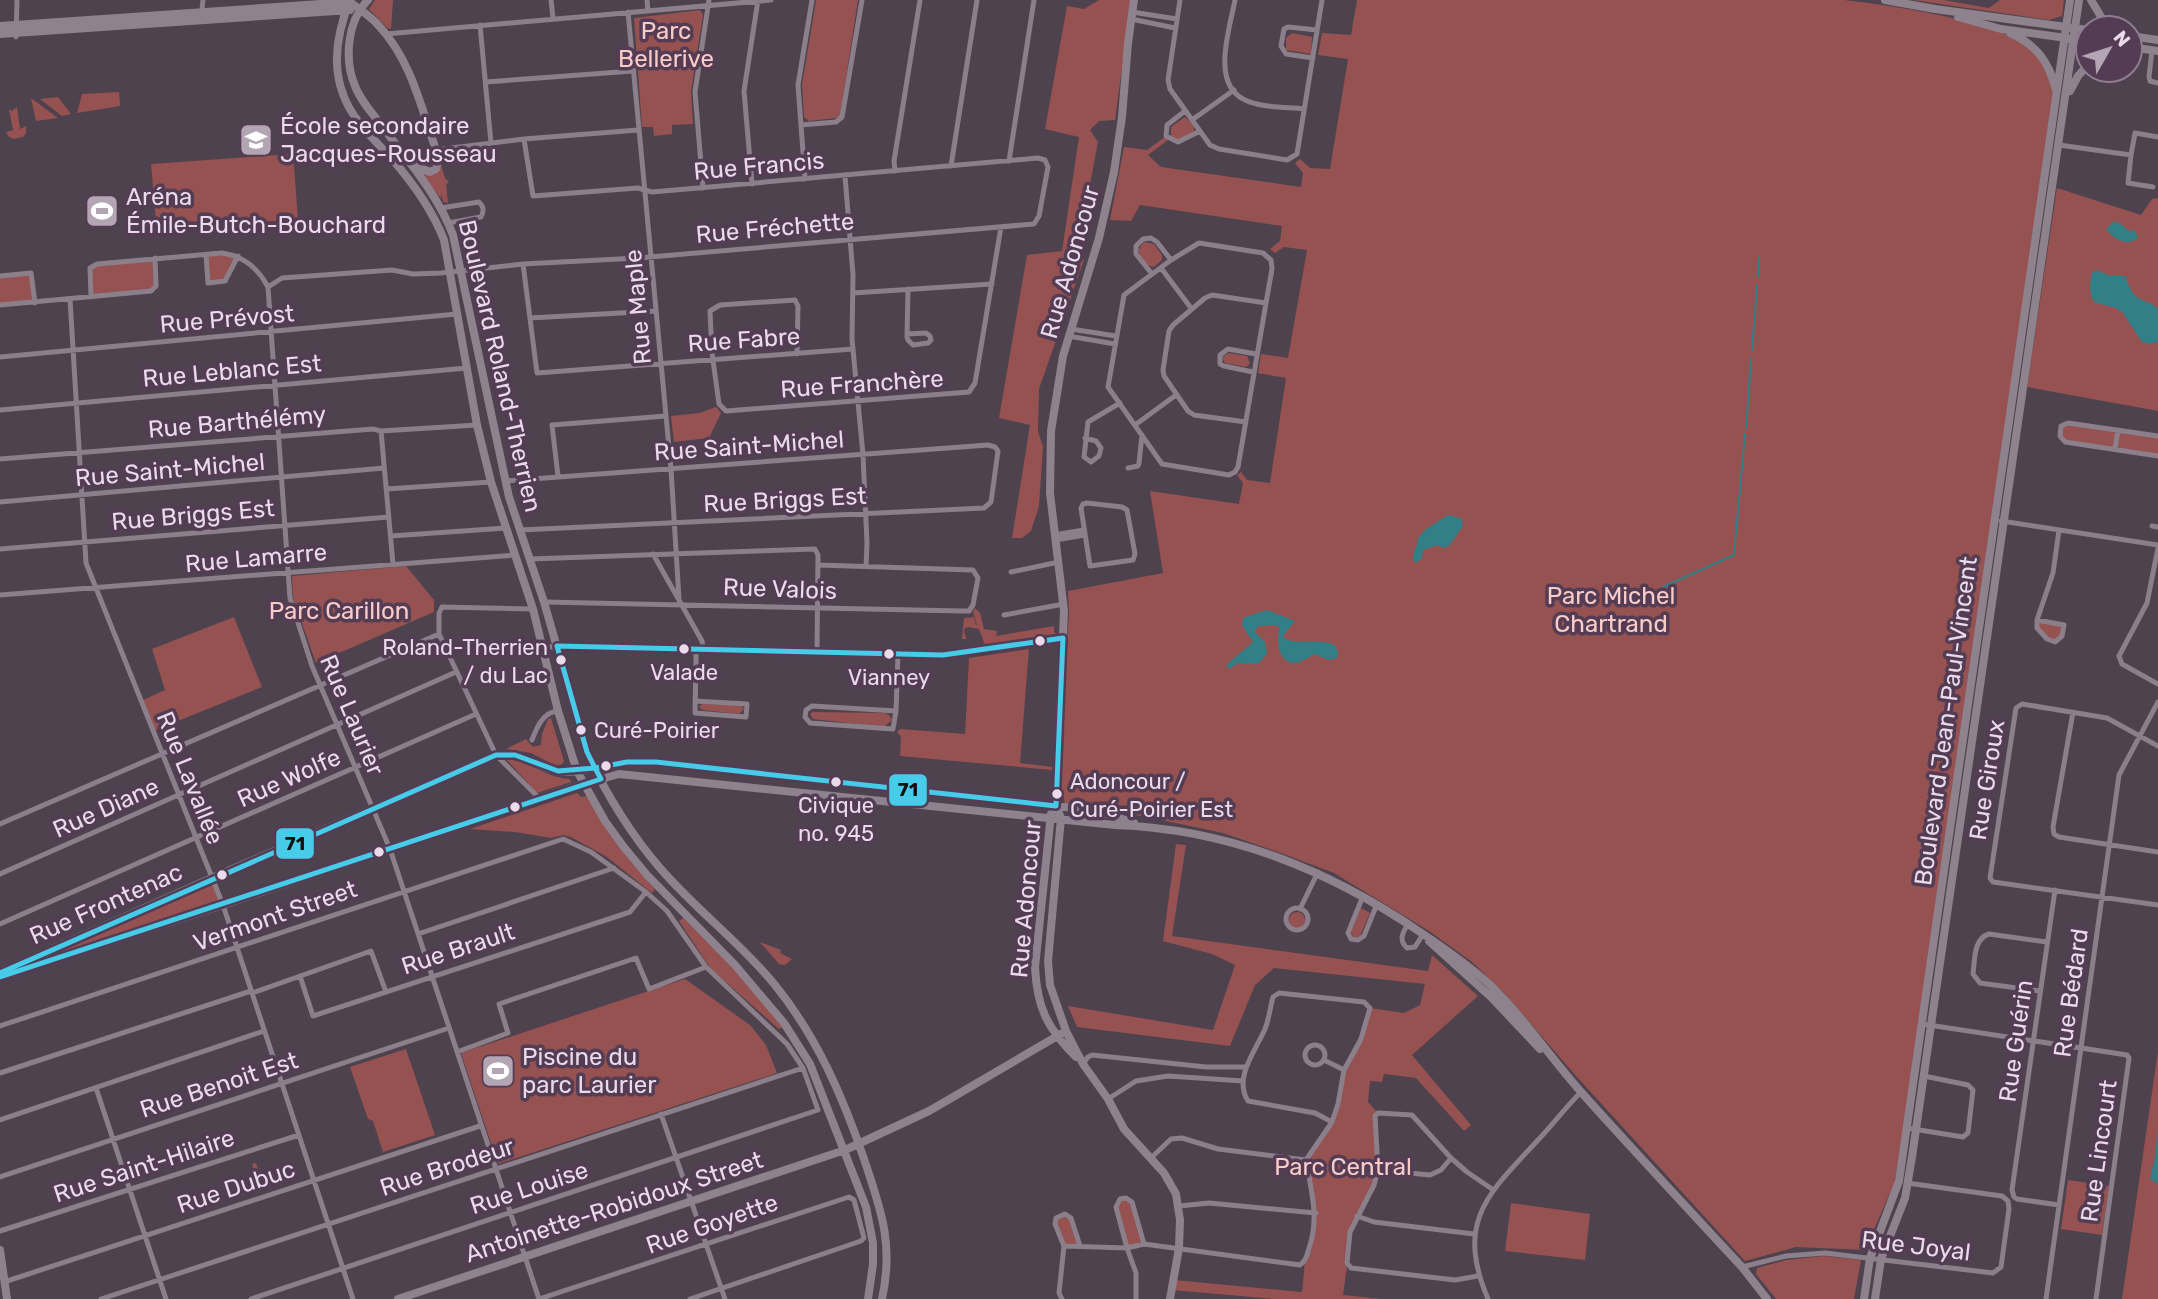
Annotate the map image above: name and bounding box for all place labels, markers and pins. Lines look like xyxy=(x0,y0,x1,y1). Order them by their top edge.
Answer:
place label: École secondaire Jacques-Rousseau xyxy=(280,112,497,168)
school or university icon: École secondaire Jacques-Rousseau xyxy=(237,121,275,159)
place label: Aréna Émile-Butch-Bouchard xyxy=(126,183,386,239)
sports icon: Aréna Émile-Butch-Bouchard xyxy=(83,192,121,230)
place label: Roland-Therrien / du Lac xyxy=(382,634,548,689)
unlabelled marker xyxy=(1033,634,1047,648)
marker: Valade xyxy=(677,642,691,656)
marker: Vianney xyxy=(882,647,896,661)
marker: Roland-Therrien / du Lac xyxy=(554,653,568,667)
place label: Valade xyxy=(650,659,718,686)
place label: Vianney xyxy=(848,664,930,691)
place label: Curé-Poirier xyxy=(594,717,720,744)
marker: Curé-Poirier xyxy=(574,723,588,737)
unlabelled marker xyxy=(599,759,613,773)
place label: Adoncour / Curé-Poirier Est xyxy=(1070,768,1234,823)
marker: Civique no. 945 xyxy=(829,775,843,789)
marker: Adoncour / Curé-Poirier Est xyxy=(1050,787,1064,801)
place label: Civique no. 945 xyxy=(798,792,874,847)
unlabelled marker xyxy=(508,800,522,814)
unlabelled marker xyxy=(372,845,386,859)
unlabelled marker xyxy=(215,868,229,882)
place label: Piscine du parc Laurier xyxy=(522,1043,656,1099)
sports icon: Piscine du parc Laurier xyxy=(479,1052,517,1090)

